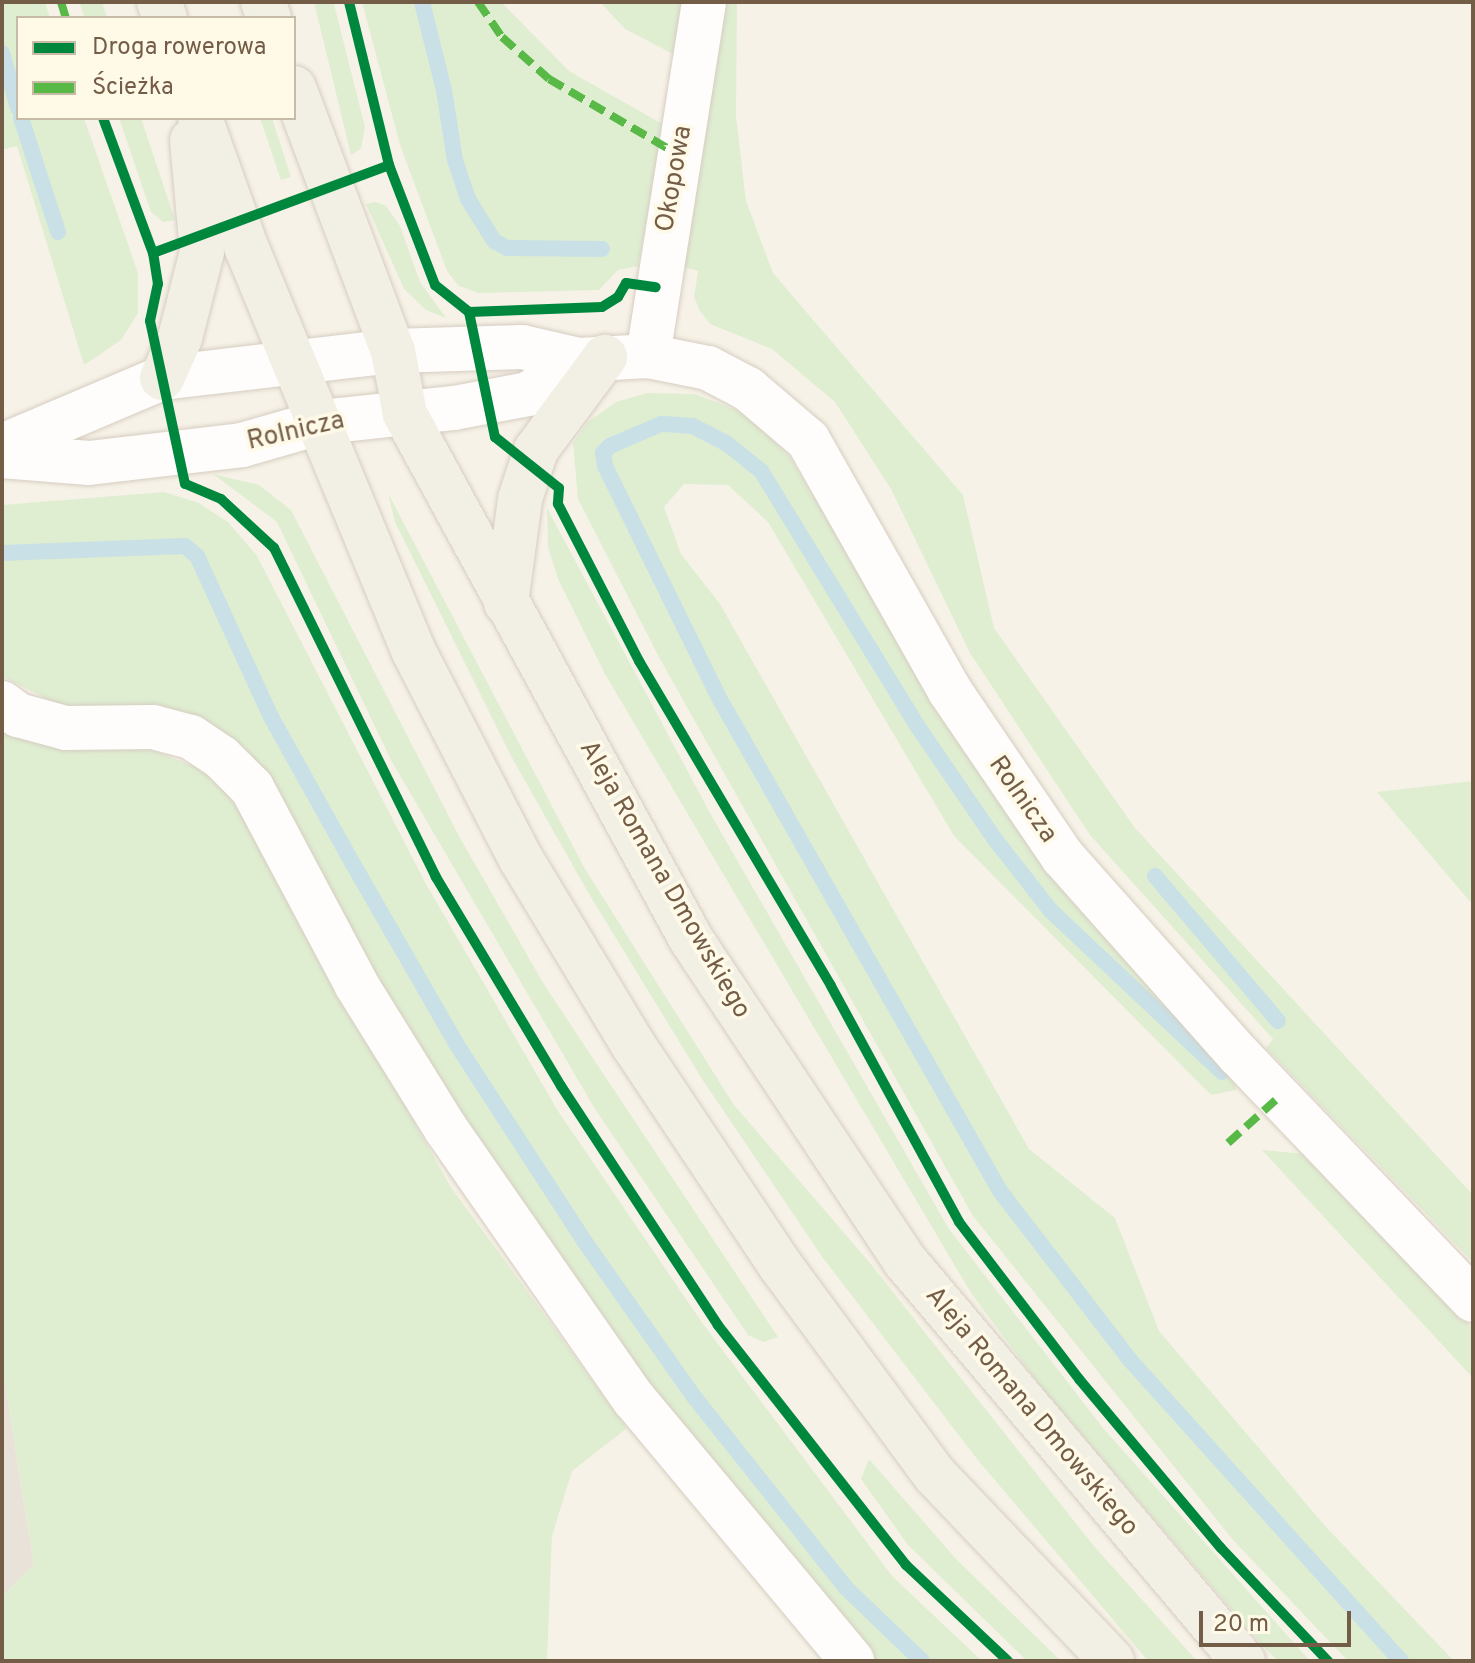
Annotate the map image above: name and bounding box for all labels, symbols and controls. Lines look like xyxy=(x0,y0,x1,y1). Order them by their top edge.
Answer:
legend xyxy=(16,16,296,120)
text: Droga rowerowa xyxy=(92,33,266,63)
text: Ścieżka xyxy=(92,73,174,103)
street label: Okopowa xyxy=(650,123,700,235)
street label: Rolnicza xyxy=(244,406,348,458)
street label: Aleja Romana Dmowskiego xyxy=(572,736,756,1024)
street label: Rolnicza xyxy=(981,751,1063,849)
street label: Aleja Romana Dmowskiego xyxy=(918,1281,1144,1543)
scale bar xyxy=(1203,1595,1355,1645)
text: 20 m xyxy=(1213,1610,1269,1640)

